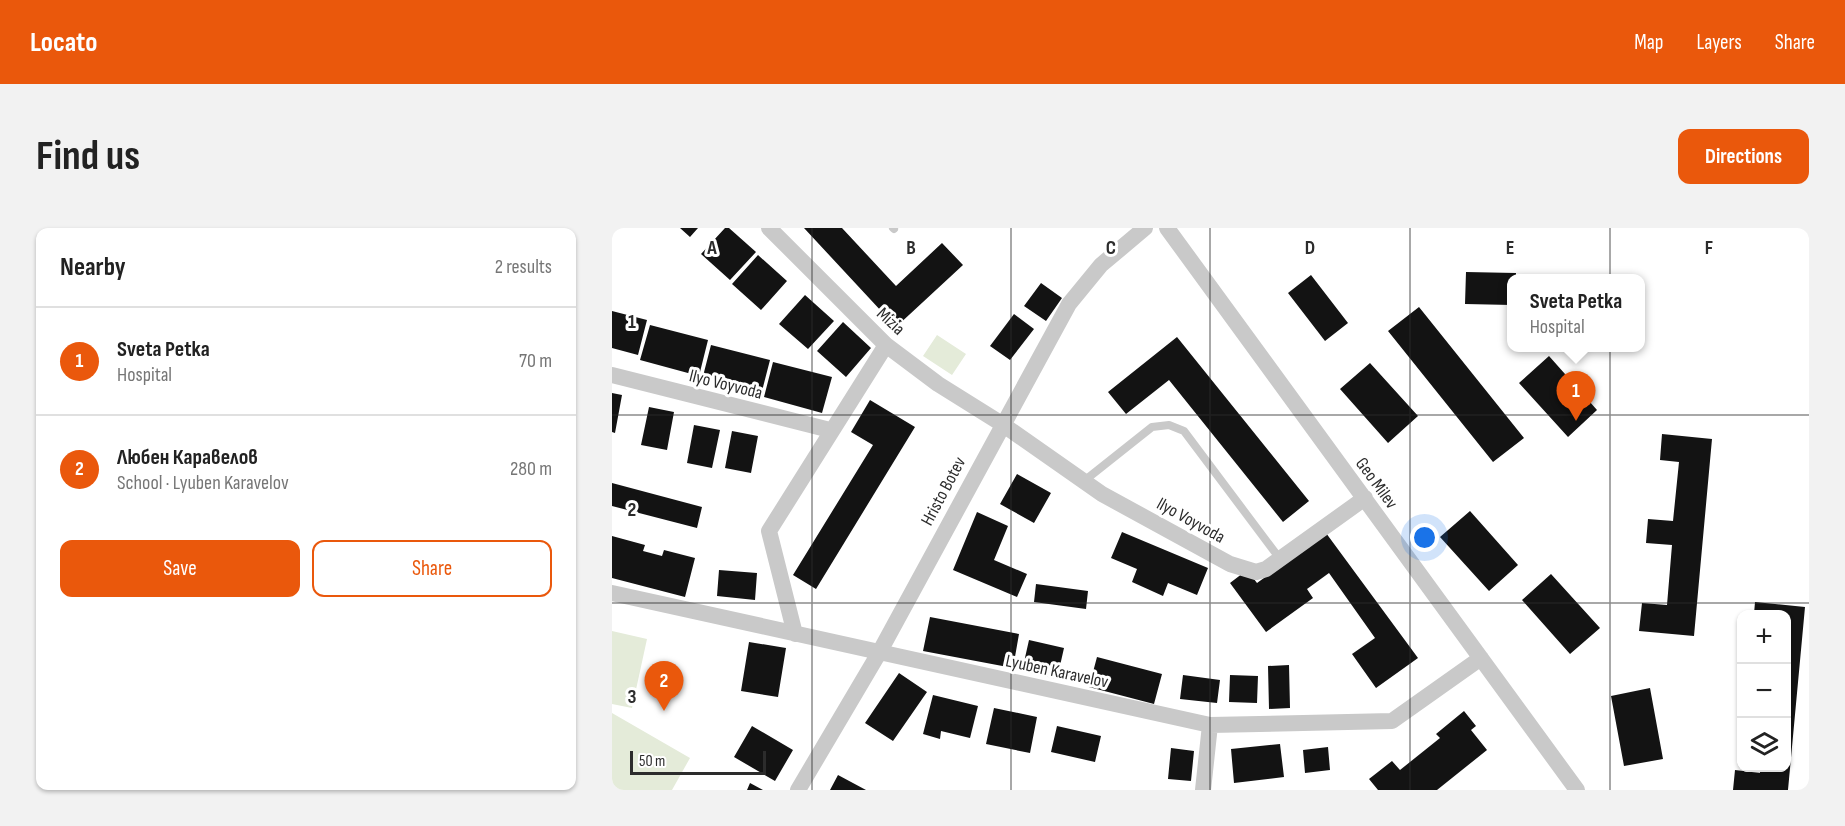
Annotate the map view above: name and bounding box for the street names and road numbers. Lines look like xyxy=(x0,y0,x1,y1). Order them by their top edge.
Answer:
street label: Mizia xyxy=(872,303,909,340)
street label: Ilyo Voyvoda xyxy=(687,365,765,404)
street label: Hristo Botev xyxy=(917,453,970,529)
street label: Geo Milev xyxy=(1351,454,1402,513)
street label: Ilyo Voyvoda xyxy=(1153,493,1229,548)
street label: Lyuben Karavelov xyxy=(1004,650,1110,693)

